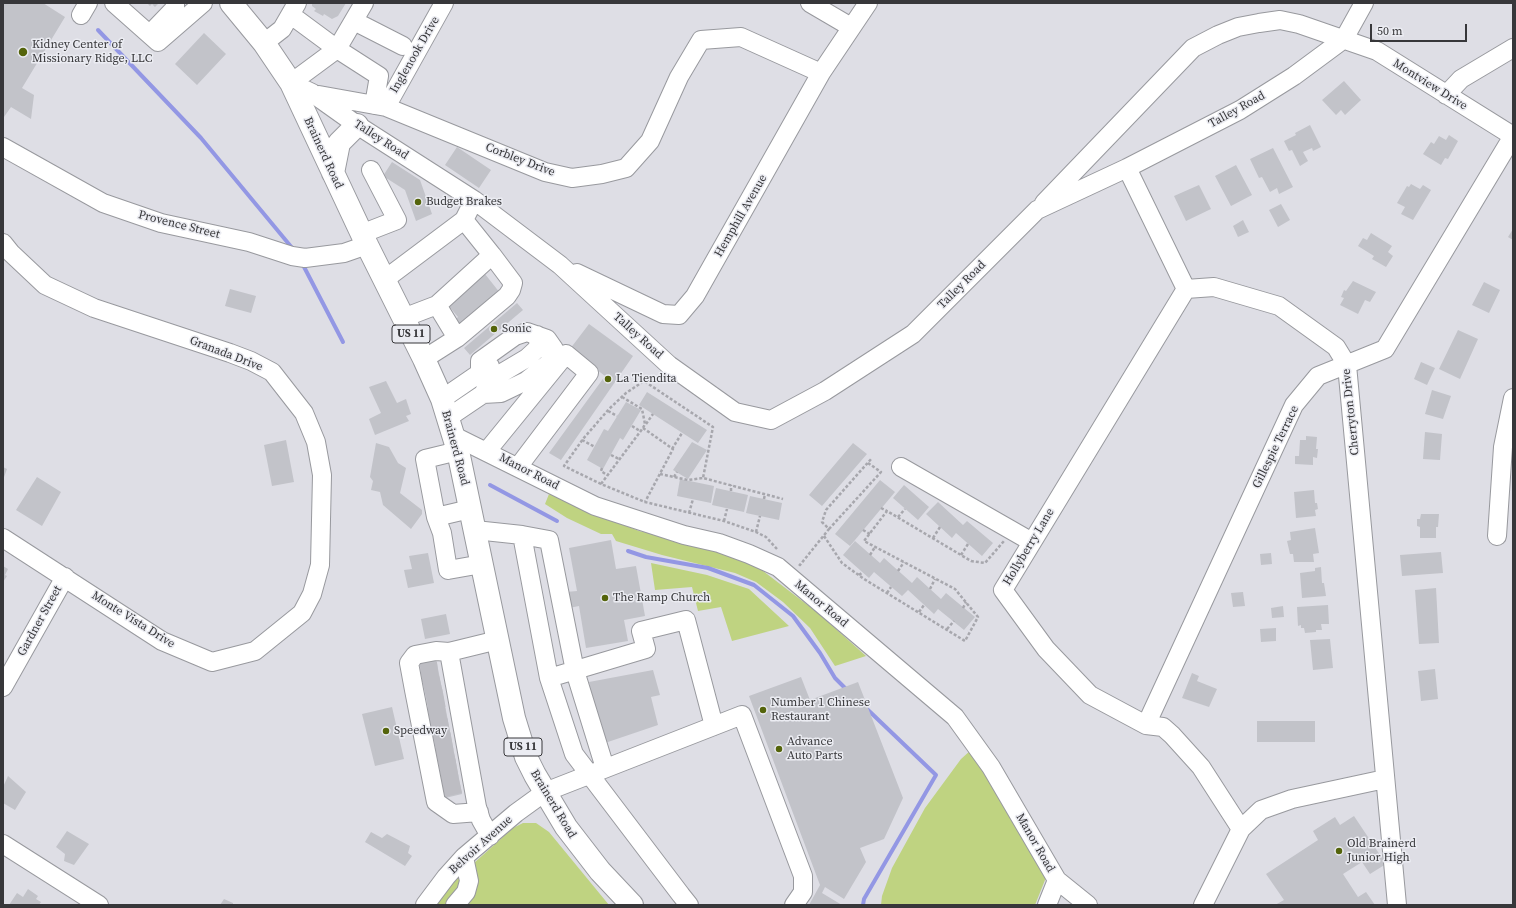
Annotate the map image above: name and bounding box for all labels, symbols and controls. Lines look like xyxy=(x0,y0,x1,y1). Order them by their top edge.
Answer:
street label: Inglenook Drive xyxy=(387,14,443,96)
scale bar xyxy=(1372,16,1469,42)
text: 50 m xyxy=(1377,23,1403,39)
place label: Kidney Center of Missionary Ridge, LLC xyxy=(32,38,152,66)
marker: Kidney Center of Missionary Ridge, LLC xyxy=(17,46,29,58)
street label: Montview Drive xyxy=(1390,56,1470,114)
street label: Talley Road xyxy=(1206,89,1268,131)
street label: Brainerd Road xyxy=(300,115,346,191)
street label: Talley Road xyxy=(351,117,411,163)
street label: Corbley Drive xyxy=(483,140,557,180)
street label: Hemphill Avenue xyxy=(712,172,770,260)
place label: Budget Brakes xyxy=(426,195,502,209)
marker: Budget Brakes xyxy=(413,197,423,207)
street label: Provence Street xyxy=(137,208,221,242)
street label: Talley Road xyxy=(935,258,989,312)
street label: Talley Road xyxy=(610,310,666,362)
place label: Sonic xyxy=(502,322,531,336)
marker: Sonic xyxy=(489,324,499,334)
road number: US 11 xyxy=(392,325,430,343)
street label: Granada Drive xyxy=(187,333,265,375)
street label: Cherryton Drive xyxy=(1339,368,1363,456)
place label: La Tiendita xyxy=(616,372,677,386)
marker: La Tiendita xyxy=(603,374,613,384)
street label: Gillespie Terrace xyxy=(1250,403,1302,491)
street label: Brainerd Road xyxy=(438,409,472,487)
street label: Manor Road xyxy=(497,451,561,493)
street label: Hollyberry Lane xyxy=(1000,506,1058,588)
street label: Manor Road xyxy=(791,577,851,631)
street label: Gardner Street xyxy=(15,583,65,659)
street label: Monte Vista Drive xyxy=(89,589,177,651)
place label: The Ramp Church xyxy=(613,591,710,605)
marker: The Ramp Church xyxy=(600,593,610,603)
place label: Number 1 Chinese Restaurant xyxy=(771,696,870,724)
marker: Number 1 Chinese Restaurant xyxy=(758,705,768,715)
place label: Speedway xyxy=(394,724,447,738)
marker: Speedway xyxy=(381,726,391,736)
place label: Advance Auto Parts xyxy=(787,735,843,763)
road number: US 11 xyxy=(504,738,542,756)
marker: Advance Auto Parts xyxy=(774,744,784,754)
street label: Brainerd Road xyxy=(527,767,579,841)
street label: Manor Road xyxy=(1012,811,1058,875)
street label: Belvoir Avenue xyxy=(446,813,516,877)
place label: Old Brainerd Junior High xyxy=(1347,837,1416,865)
marker: Old Brainerd Junior High xyxy=(1334,846,1344,856)

